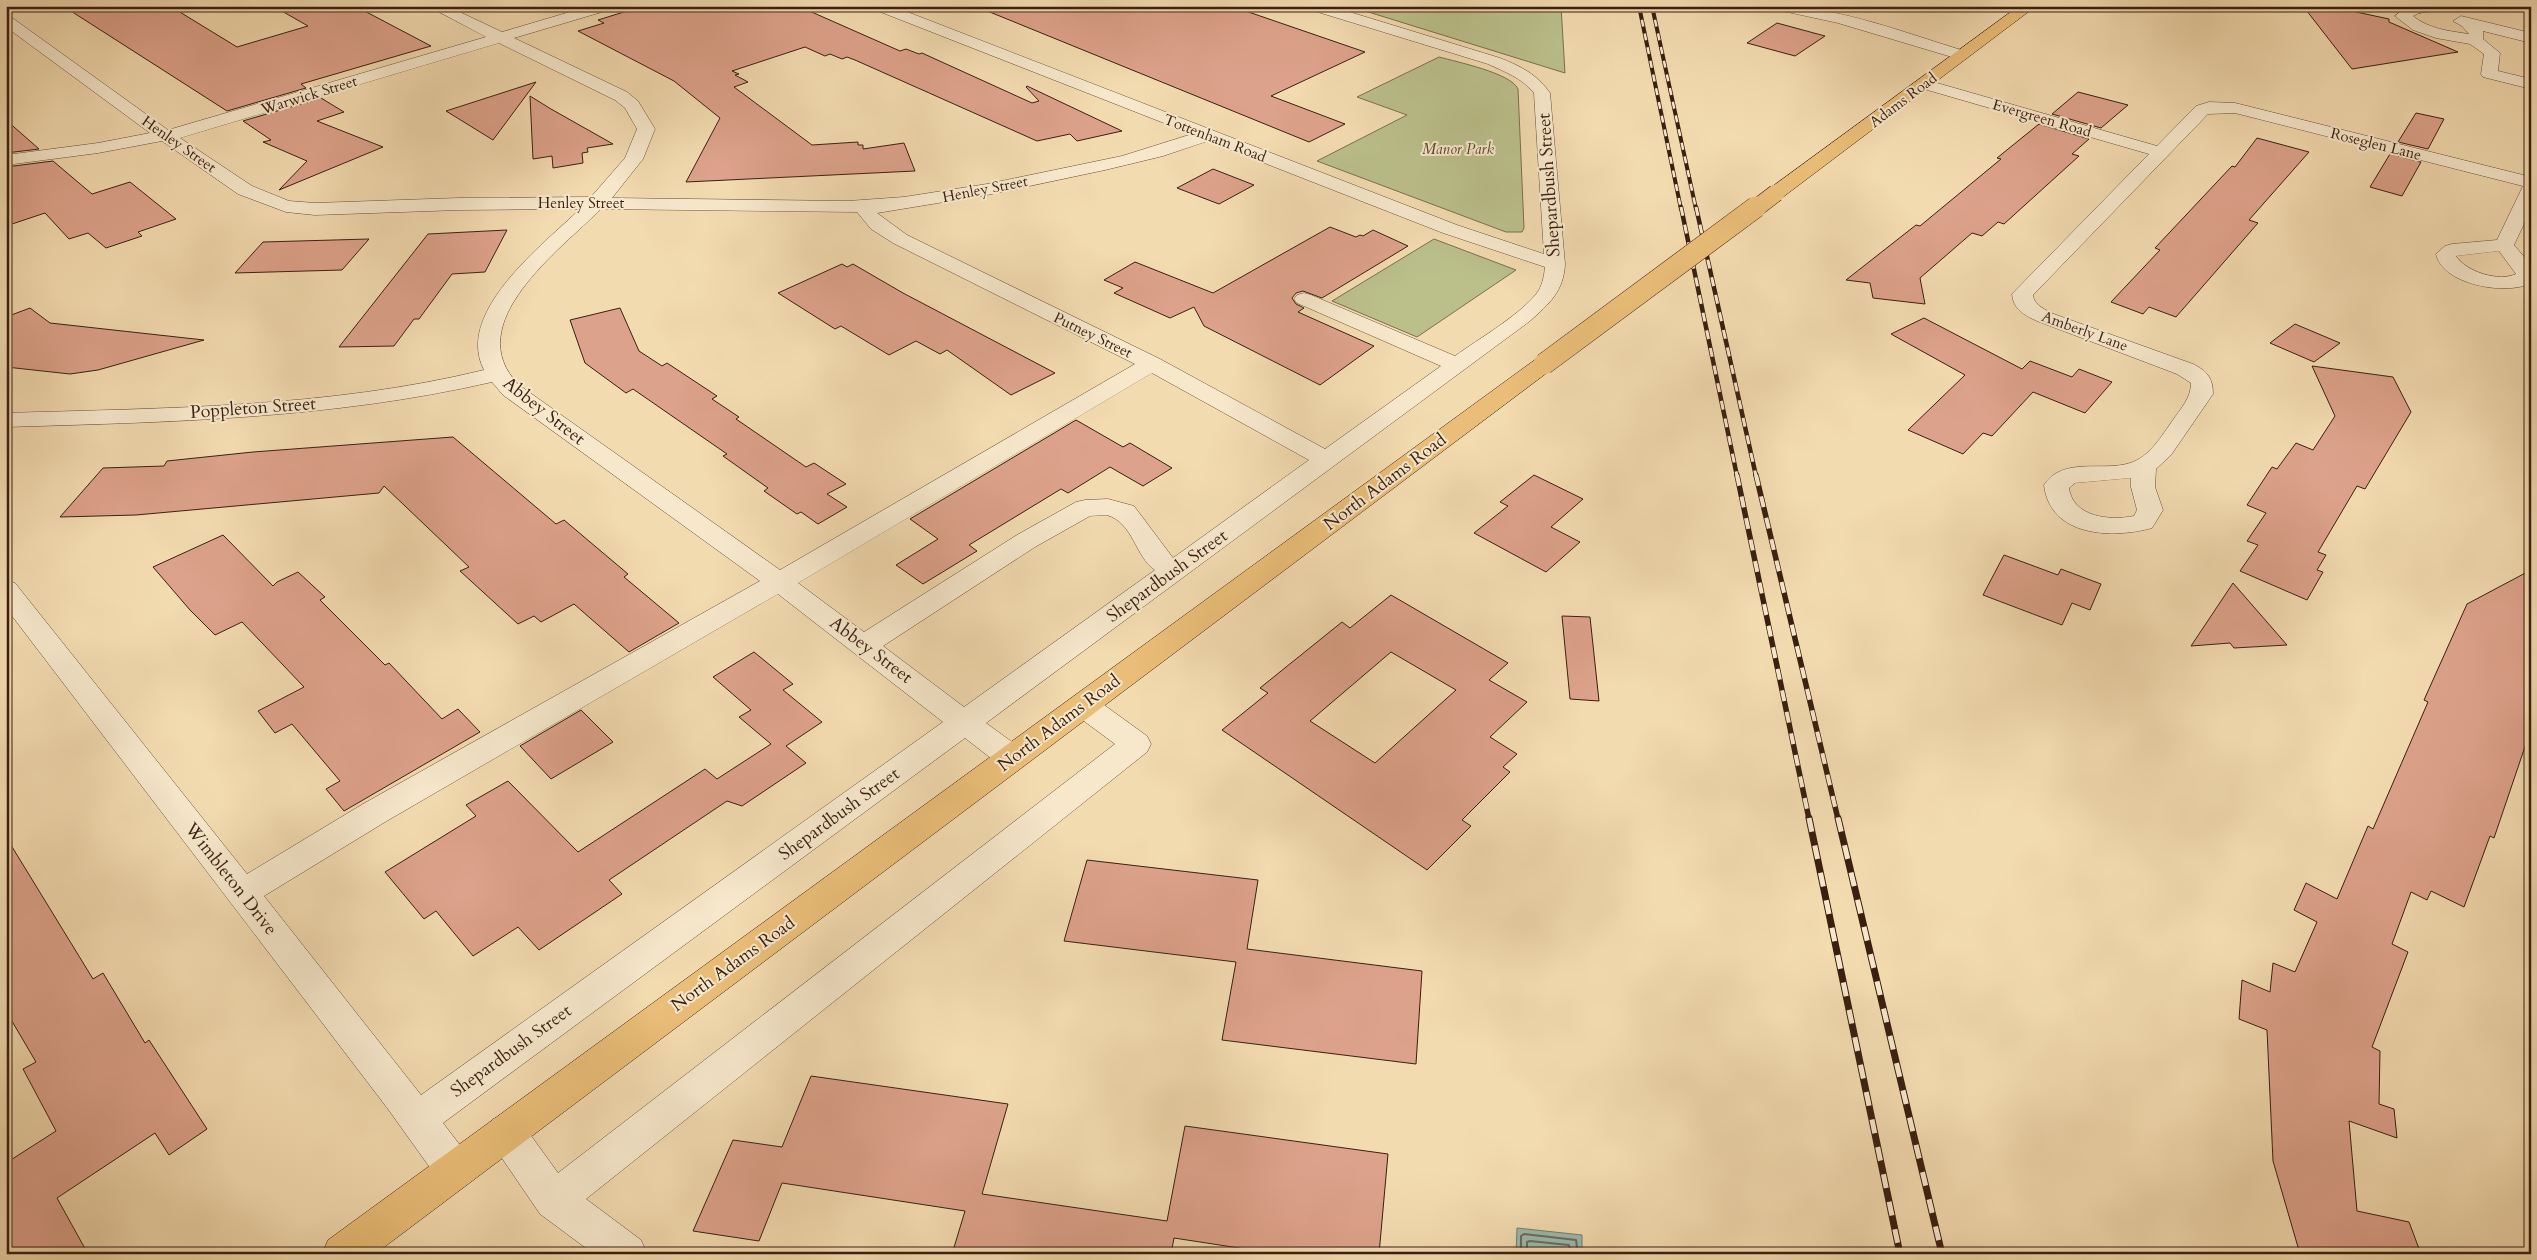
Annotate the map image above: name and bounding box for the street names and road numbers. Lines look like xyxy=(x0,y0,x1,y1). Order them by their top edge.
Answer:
street label: Adams Road xyxy=(1865,68,1941,132)
street label: Warwick Street xyxy=(257,71,360,119)
street label: Evergreen Road xyxy=(1990,94,2094,142)
street label: Tottenham Road xyxy=(1161,109,1269,167)
street label: Henley Street xyxy=(138,111,220,177)
street label: Shepardbush Street xyxy=(1531,112,1566,258)
street label: Roseglen Lane xyxy=(2329,123,2424,165)
street label: Henley Street xyxy=(941,171,1030,207)
street label: Henley Street xyxy=(538,193,625,213)
street label: Amberly Lane xyxy=(2039,306,2131,356)
street label: Putney Street xyxy=(1050,307,1136,363)
street label: Abbey Street xyxy=(498,371,591,451)
street label: Poppleton Street xyxy=(189,391,317,425)
street label: North Adams Road xyxy=(1318,427,1452,536)
street label: Shepardbush Street xyxy=(1101,523,1233,628)
street label: Abbey Street xyxy=(824,611,918,690)
street label: North Adams Road xyxy=(992,668,1126,777)
street label: Shepardbush Street xyxy=(773,761,905,866)
street label: Wimbleton Drive xyxy=(178,817,283,941)
street label: North Adams Road xyxy=(666,910,800,1018)
street label: Shepardbush Street xyxy=(445,998,577,1103)

